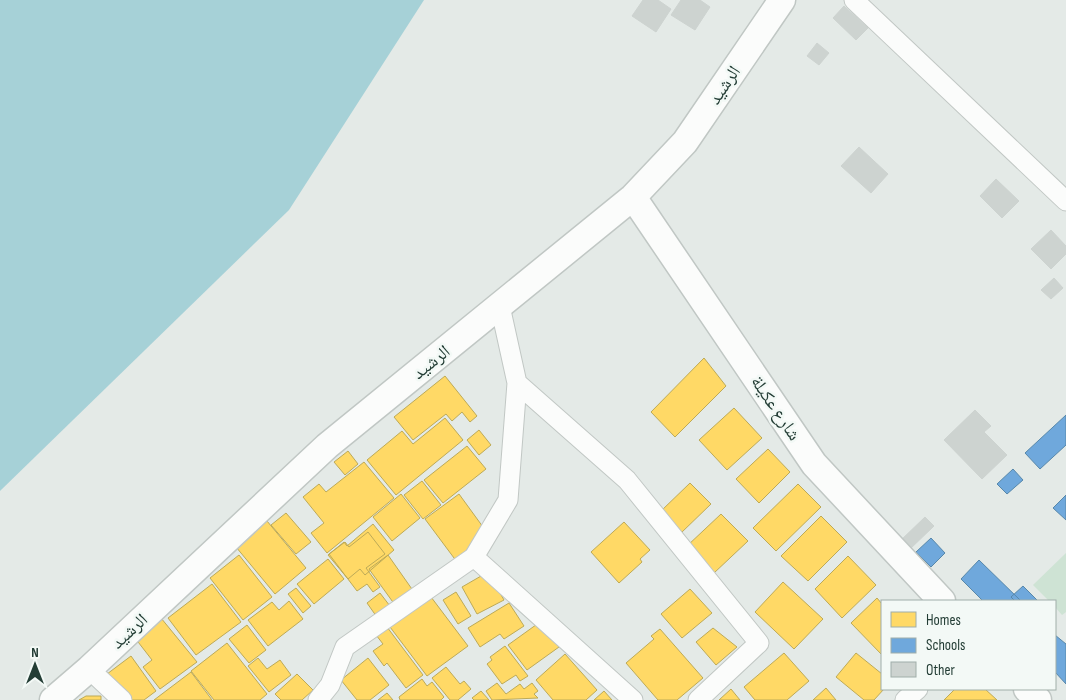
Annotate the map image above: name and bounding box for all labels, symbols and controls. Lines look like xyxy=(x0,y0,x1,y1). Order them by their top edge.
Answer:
street label: الرشيد xyxy=(704,62,745,109)
street label: الرشيد xyxy=(408,341,454,384)
street label: شارع عكيلة xyxy=(746,372,805,445)
legend xyxy=(881,600,1056,690)
street label: الرشيد xyxy=(107,609,152,653)
text: Homes xyxy=(926,611,961,630)
text: Schools xyxy=(926,636,965,655)
north arrow xyxy=(10,640,60,690)
text: N xyxy=(31,644,39,661)
text: Other xyxy=(926,661,955,680)

